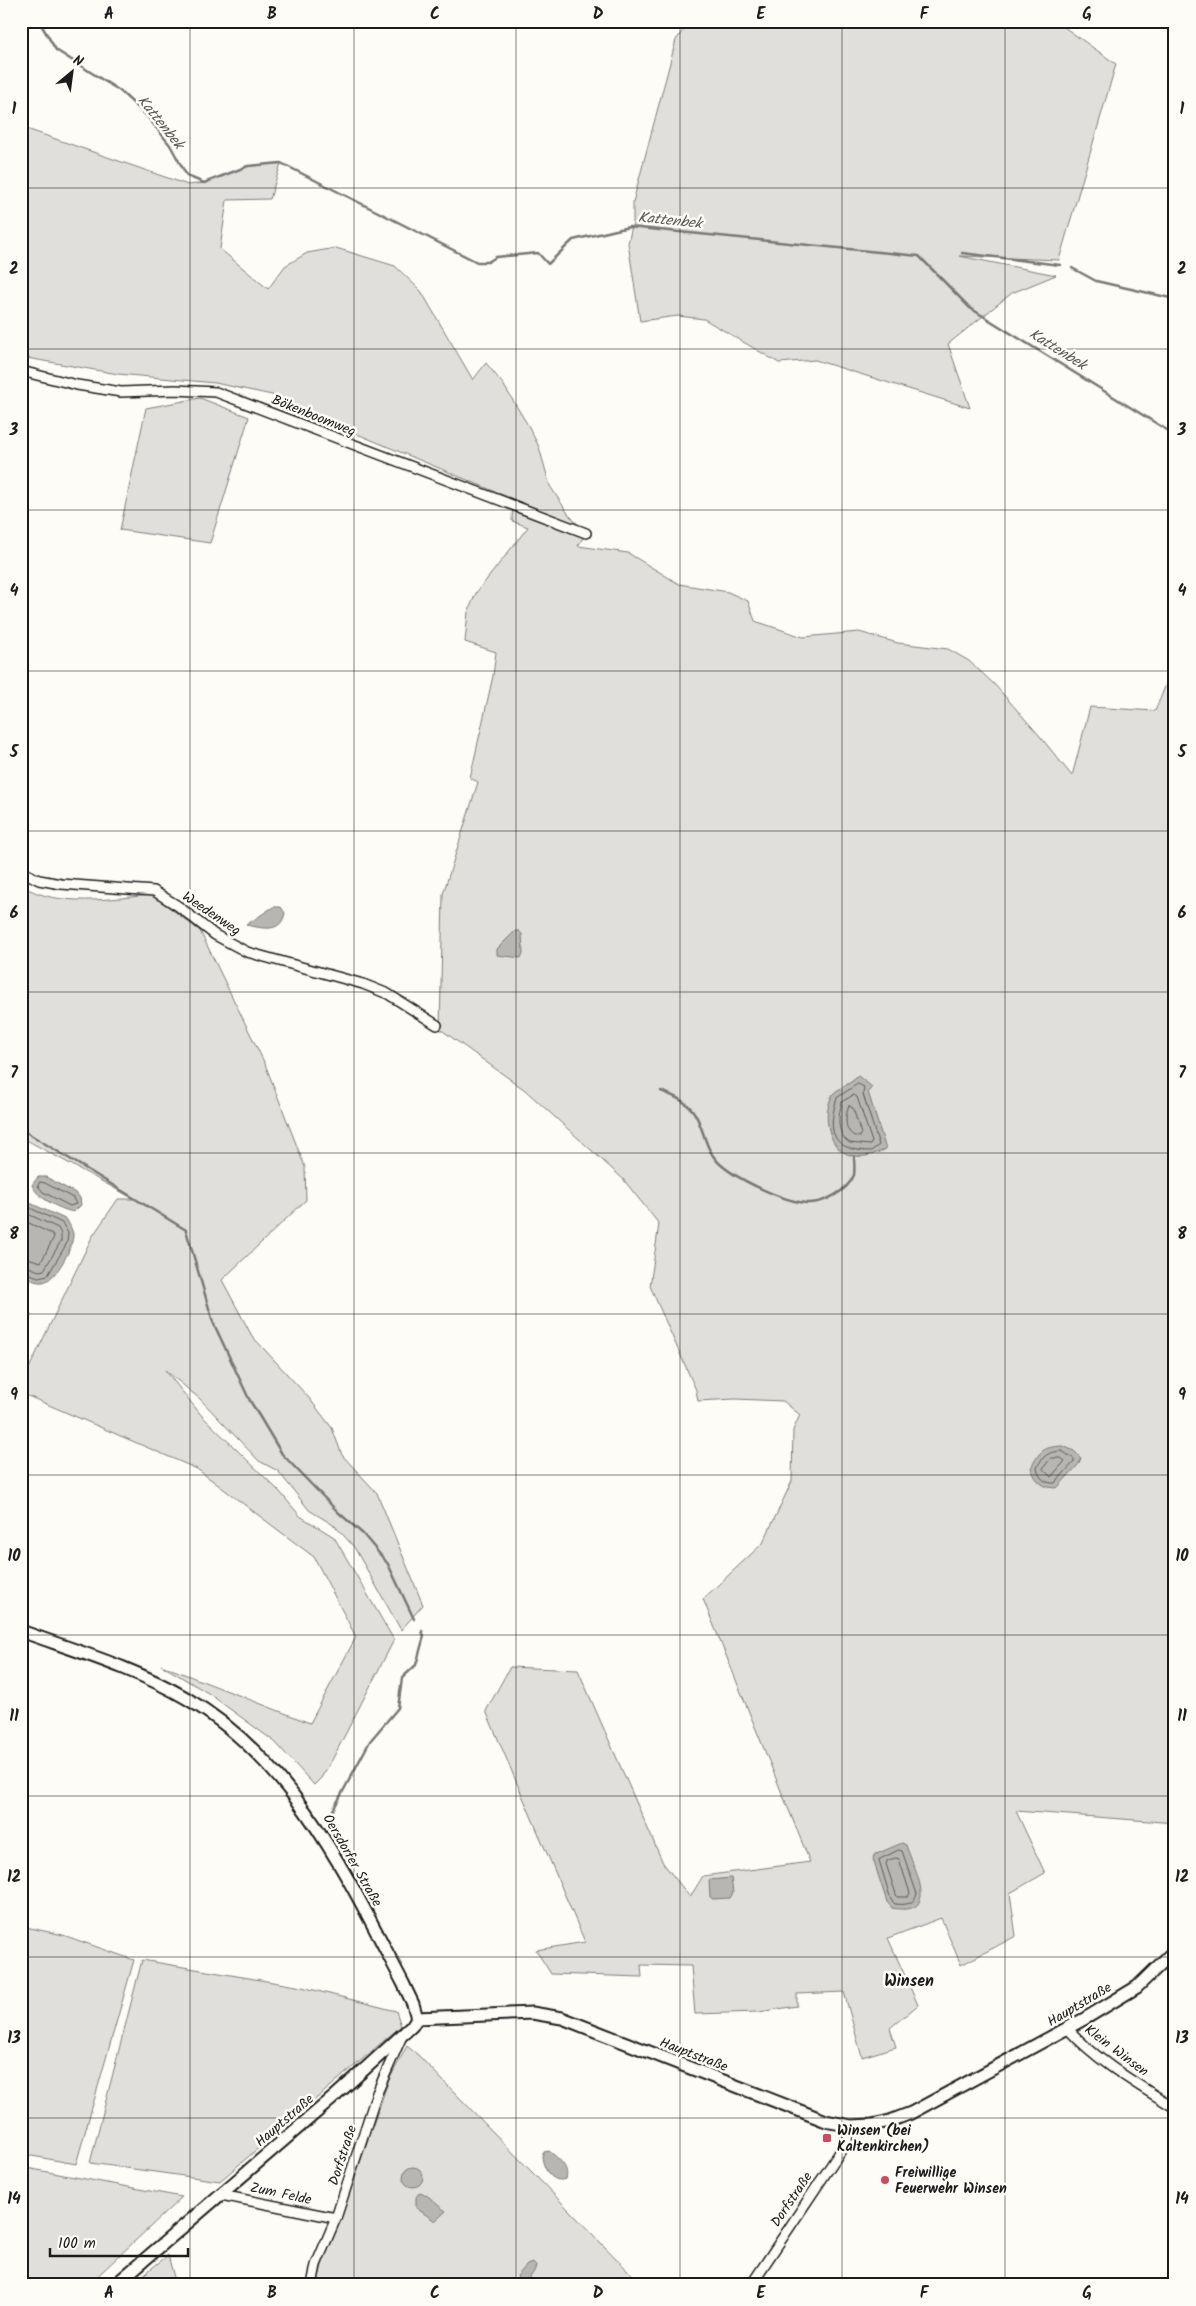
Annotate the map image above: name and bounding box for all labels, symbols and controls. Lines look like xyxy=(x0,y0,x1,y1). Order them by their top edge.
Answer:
text: A xyxy=(104,2,114,27)
text: B xyxy=(267,2,277,27)
text: C xyxy=(430,2,440,27)
text: D xyxy=(593,2,604,27)
text: E xyxy=(757,2,767,27)
text: F xyxy=(920,2,930,27)
text: G xyxy=(1082,2,1092,27)
north arrow xyxy=(48,48,98,98)
text: N xyxy=(69,50,87,73)
water label: Kattenbek xyxy=(131,90,191,157)
text: 1 xyxy=(12,97,17,122)
text: 1 xyxy=(1180,97,1185,122)
water label: Kattenbek xyxy=(637,206,705,236)
text: 2 xyxy=(9,257,19,282)
text: 2 xyxy=(1177,257,1187,282)
water label: Kattenbek xyxy=(1024,323,1093,378)
street label: Bökenboomweg xyxy=(268,389,359,443)
text: 3 xyxy=(9,418,19,443)
text: 3 xyxy=(1177,418,1187,443)
text: 4 xyxy=(10,579,19,604)
text: 4 xyxy=(1178,579,1187,604)
text: 5 xyxy=(9,740,20,765)
text: 5 xyxy=(1177,740,1188,765)
street label: Weedenweg xyxy=(178,886,245,942)
text: 6 xyxy=(10,901,19,926)
text: 6 xyxy=(1178,901,1187,926)
text: 7 xyxy=(10,1061,18,1086)
text: 7 xyxy=(1178,1061,1186,1086)
text: 8 xyxy=(9,1222,19,1247)
text: 8 xyxy=(1177,1222,1187,1247)
text: 9 xyxy=(10,1383,18,1408)
text: 9 xyxy=(1178,1383,1186,1408)
text: 10 xyxy=(7,1544,21,1569)
text: 10 xyxy=(1175,1544,1189,1569)
text: 11 xyxy=(9,1704,19,1729)
text: 11 xyxy=(1177,1704,1187,1729)
street label: Oersdorfer Straße xyxy=(317,1810,388,1912)
text: 12 xyxy=(7,1865,21,1890)
text: 12 xyxy=(1175,1865,1189,1890)
district label: Winsen xyxy=(884,1969,934,1994)
street label: Hauptstraße xyxy=(1043,1977,1117,2033)
street label: Klein Winsen xyxy=(1079,2019,1153,2082)
text: 13 xyxy=(7,2026,21,2051)
text: 13 xyxy=(1175,2026,1189,2051)
street label: Hauptstraße xyxy=(656,2032,732,2078)
street label: Hauptstraße xyxy=(250,2088,320,2153)
place label: Winsen (bei Kaltenkirchen) xyxy=(837,2120,930,2158)
street label: Dorfstraße xyxy=(323,2122,363,2188)
marker: Winsen (bei Kaltenkirchen) xyxy=(821,2132,833,2144)
place label: Freiwillige Feuerwehr Winsen xyxy=(895,2162,1007,2200)
street label: Dorfstraße xyxy=(765,2167,819,2232)
marker: Freiwillige Feuerwehr Winsen xyxy=(879,2174,891,2186)
street label: Zum Felde xyxy=(248,2177,314,2211)
text: 14 xyxy=(7,2187,21,2212)
text: 14 xyxy=(1175,2187,1189,2212)
scale bar xyxy=(50,2226,188,2258)
text: 100 m xyxy=(58,2232,96,2256)
text: A xyxy=(104,2281,114,2306)
text: B xyxy=(267,2281,277,2306)
text: C xyxy=(430,2281,440,2306)
text: D xyxy=(593,2281,604,2306)
text: E xyxy=(757,2281,767,2306)
text: F xyxy=(920,2281,930,2306)
text: G xyxy=(1082,2281,1092,2306)

